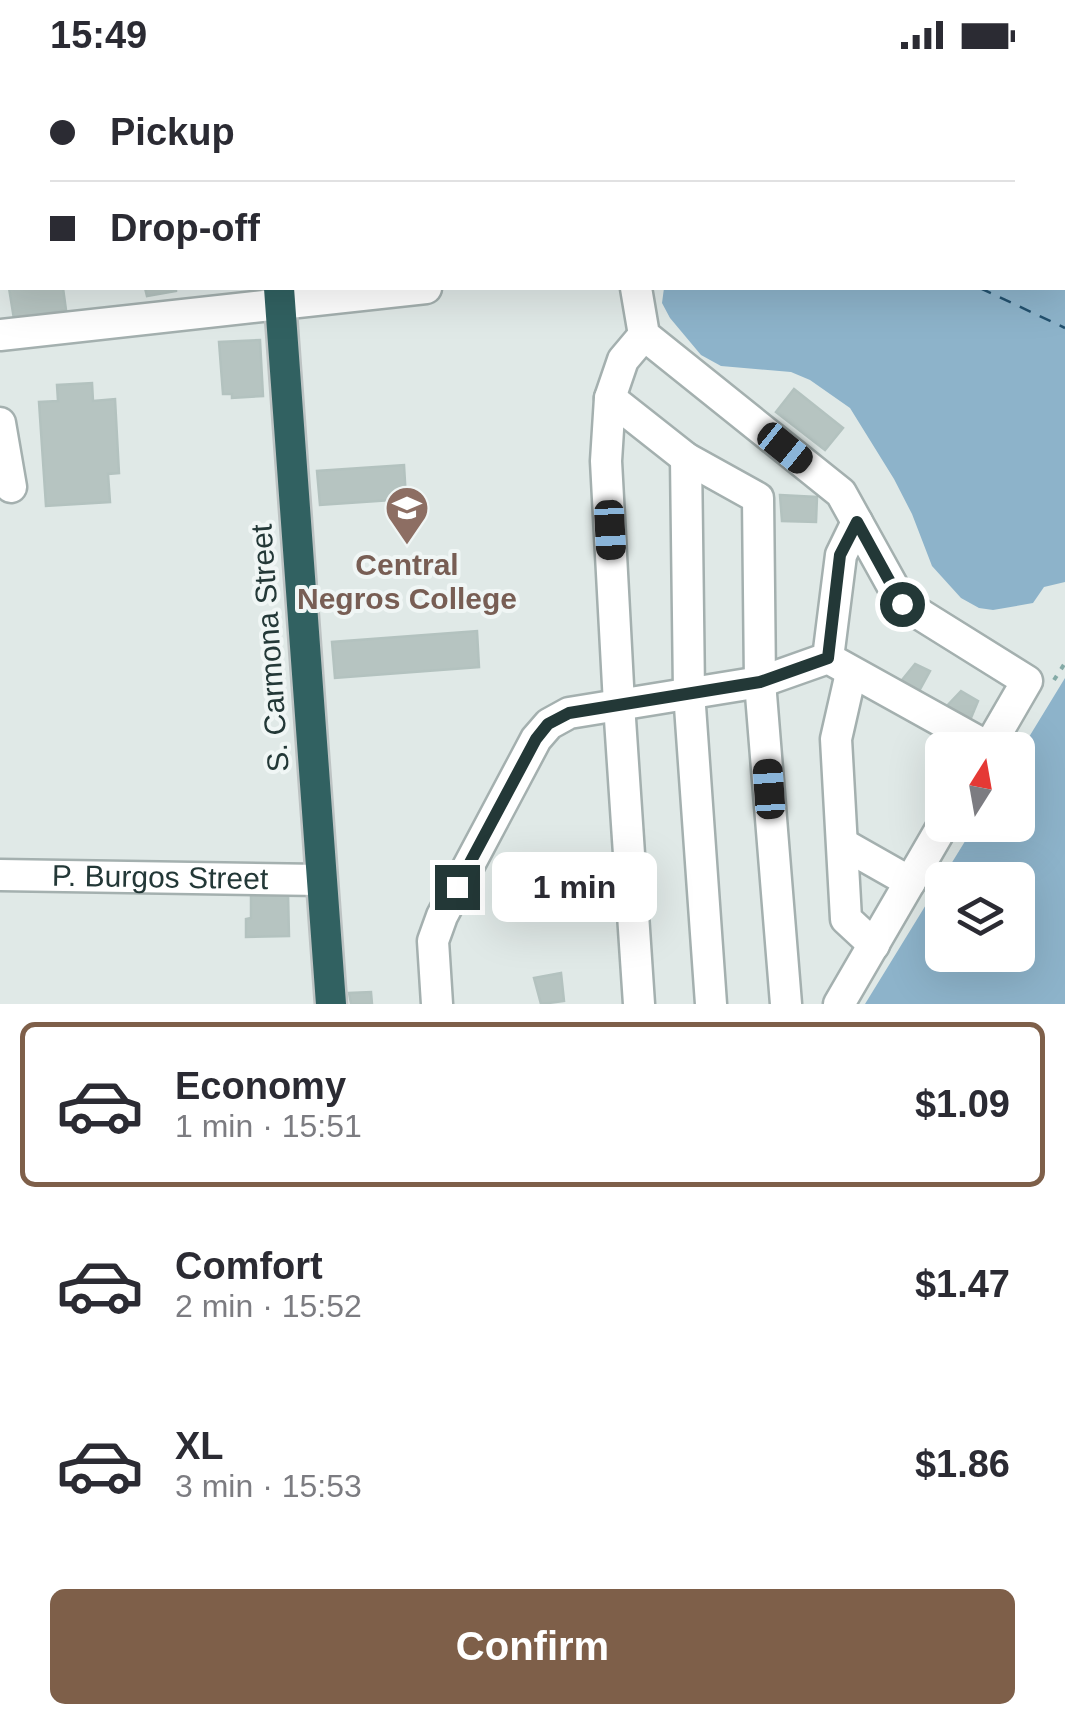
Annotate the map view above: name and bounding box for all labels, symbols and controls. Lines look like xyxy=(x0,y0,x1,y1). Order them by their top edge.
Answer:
text: 15:49 xyxy=(50,14,147,56)
text: Pickup xyxy=(110,111,235,153)
text: Drop-off xyxy=(110,207,260,249)
car xyxy=(752,417,818,479)
school or university icon: Central Negros College xyxy=(384,485,430,546)
car xyxy=(593,499,627,561)
street label: S. Carmona Street xyxy=(244,522,295,773)
place label: Central Negros College xyxy=(297,548,517,615)
route start xyxy=(880,582,925,627)
north arrow xyxy=(925,732,1035,842)
map controls xyxy=(925,732,1035,972)
car xyxy=(752,758,786,820)
callout: 1 min xyxy=(492,852,657,922)
street label: P. Burgos Street xyxy=(52,859,269,895)
button: layers xyxy=(925,862,1035,972)
route end xyxy=(435,865,480,910)
text: 1 min xyxy=(533,869,616,905)
icon: car xyxy=(55,1060,145,1150)
text: Economy xyxy=(175,1065,346,1107)
text: $1.09 xyxy=(915,1083,1010,1125)
text: 1 min · 15:51 xyxy=(175,1108,362,1144)
icon: car xyxy=(55,1240,145,1330)
text: Comfort xyxy=(175,1245,323,1287)
text: $1.47 xyxy=(915,1263,1010,1305)
text: 2 min · 15:52 xyxy=(175,1288,362,1324)
icon: car xyxy=(55,1420,145,1510)
text: XL xyxy=(175,1425,224,1467)
text: $1.86 xyxy=(915,1443,1010,1485)
text: 3 min · 15:53 xyxy=(175,1468,362,1504)
button: Confirm xyxy=(50,1589,1015,1704)

